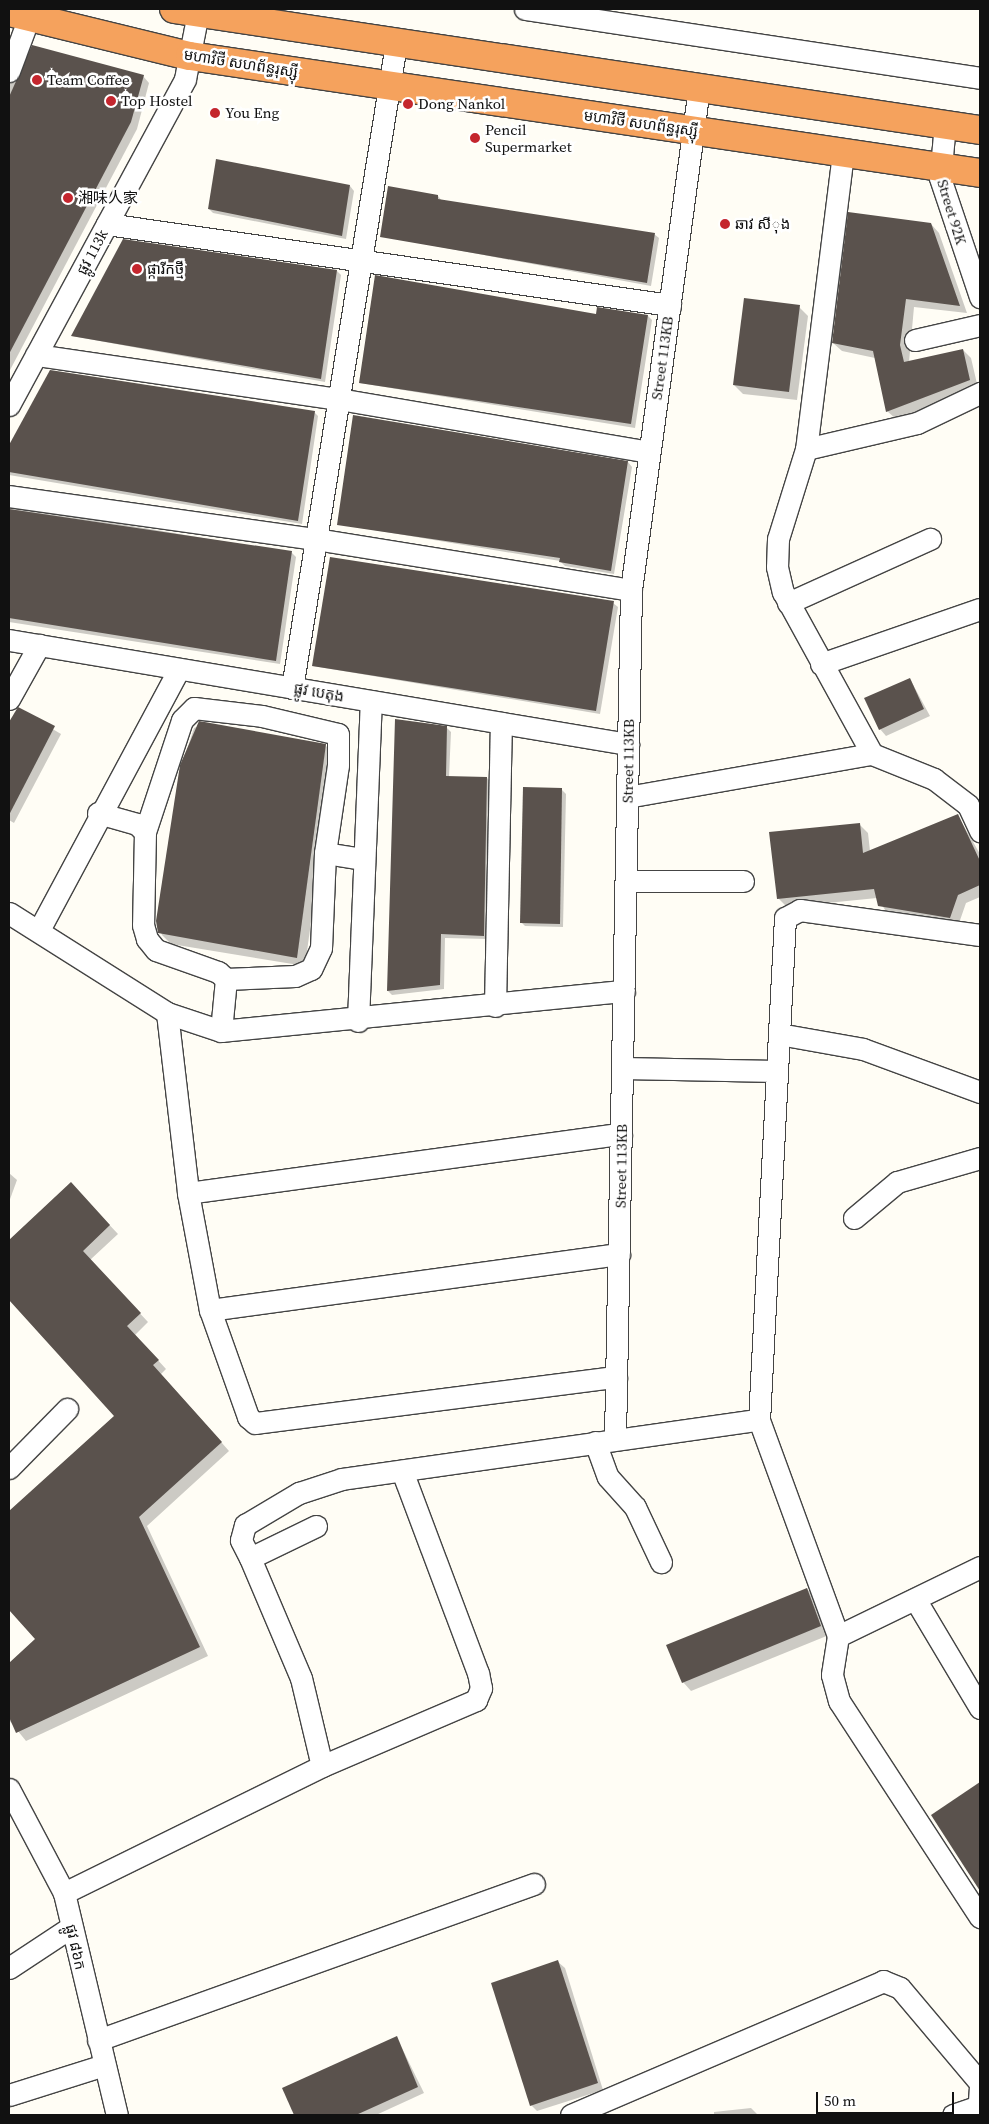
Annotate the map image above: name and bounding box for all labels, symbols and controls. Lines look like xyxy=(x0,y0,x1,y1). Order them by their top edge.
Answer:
street label: មហាវិថី សហព័ន្ធរុស្ស៊ី xyxy=(183,45,299,81)
place label: Team Coffee xyxy=(47,71,130,89)
marker: Team Coffee xyxy=(31,74,43,86)
place label: Top Hostel xyxy=(121,92,192,110)
marker: Top Hostel xyxy=(105,95,117,107)
place label: Dong Nankol xyxy=(418,95,505,113)
marker: Dong Nankol xyxy=(402,98,414,110)
place label: You Eng xyxy=(225,104,279,122)
street label: មហាវិថី សហព័ន្ធរុស្ស៊ី xyxy=(583,106,699,140)
marker: You Eng xyxy=(209,107,221,119)
place label: Pencil Supermarket xyxy=(485,120,572,155)
marker: Pencil Supermarket xyxy=(469,132,481,144)
street label: Street 92K xyxy=(934,177,970,247)
place label: 湘味人家 xyxy=(78,189,138,207)
marker: 湘味人家 xyxy=(62,192,74,204)
place label: ឆាវ សីុង xyxy=(735,215,790,233)
marker: ឆាវ សីុង xyxy=(719,218,731,230)
street label: ផ្លូវ 113k xyxy=(73,226,111,278)
place label: ផ្ការីកថ្មី xyxy=(147,260,184,278)
marker: ផ្ការីកថ្មី xyxy=(131,263,143,275)
street label: Street 113KB xyxy=(647,315,677,401)
street label: ផ្លូវ បេតុង xyxy=(292,679,346,705)
street label: Street 113KB xyxy=(618,719,638,803)
street label: Street 113KB xyxy=(611,1124,631,1208)
street label: ផ្លូវ ៨៦ក xyxy=(62,1922,90,1972)
scale bar xyxy=(819,2082,956,2114)
text: 50 m xyxy=(824,2090,856,2111)

